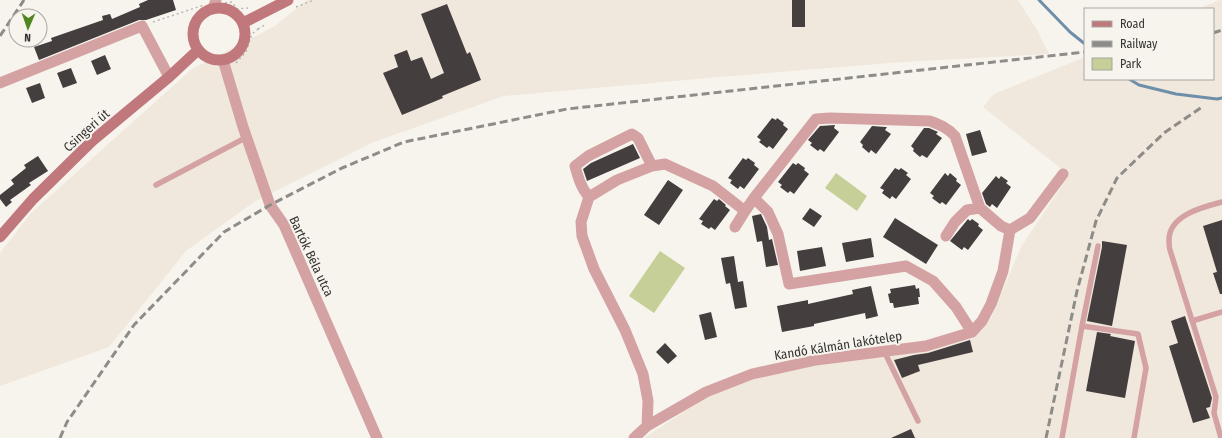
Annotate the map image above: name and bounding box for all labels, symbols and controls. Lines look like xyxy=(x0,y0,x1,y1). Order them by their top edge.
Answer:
north arrow xyxy=(8,8,48,48)
legend xyxy=(1084,8,1214,80)
text: Road xyxy=(1120,17,1145,31)
text: N xyxy=(24,31,31,44)
text: Railway xyxy=(1120,37,1158,51)
text: Park xyxy=(1120,57,1142,71)
street label: Csingeri út xyxy=(60,105,113,155)
street label: Bartók Béla utca xyxy=(286,214,337,299)
street label: Kandó Kálmán lakótelep xyxy=(773,328,903,363)

